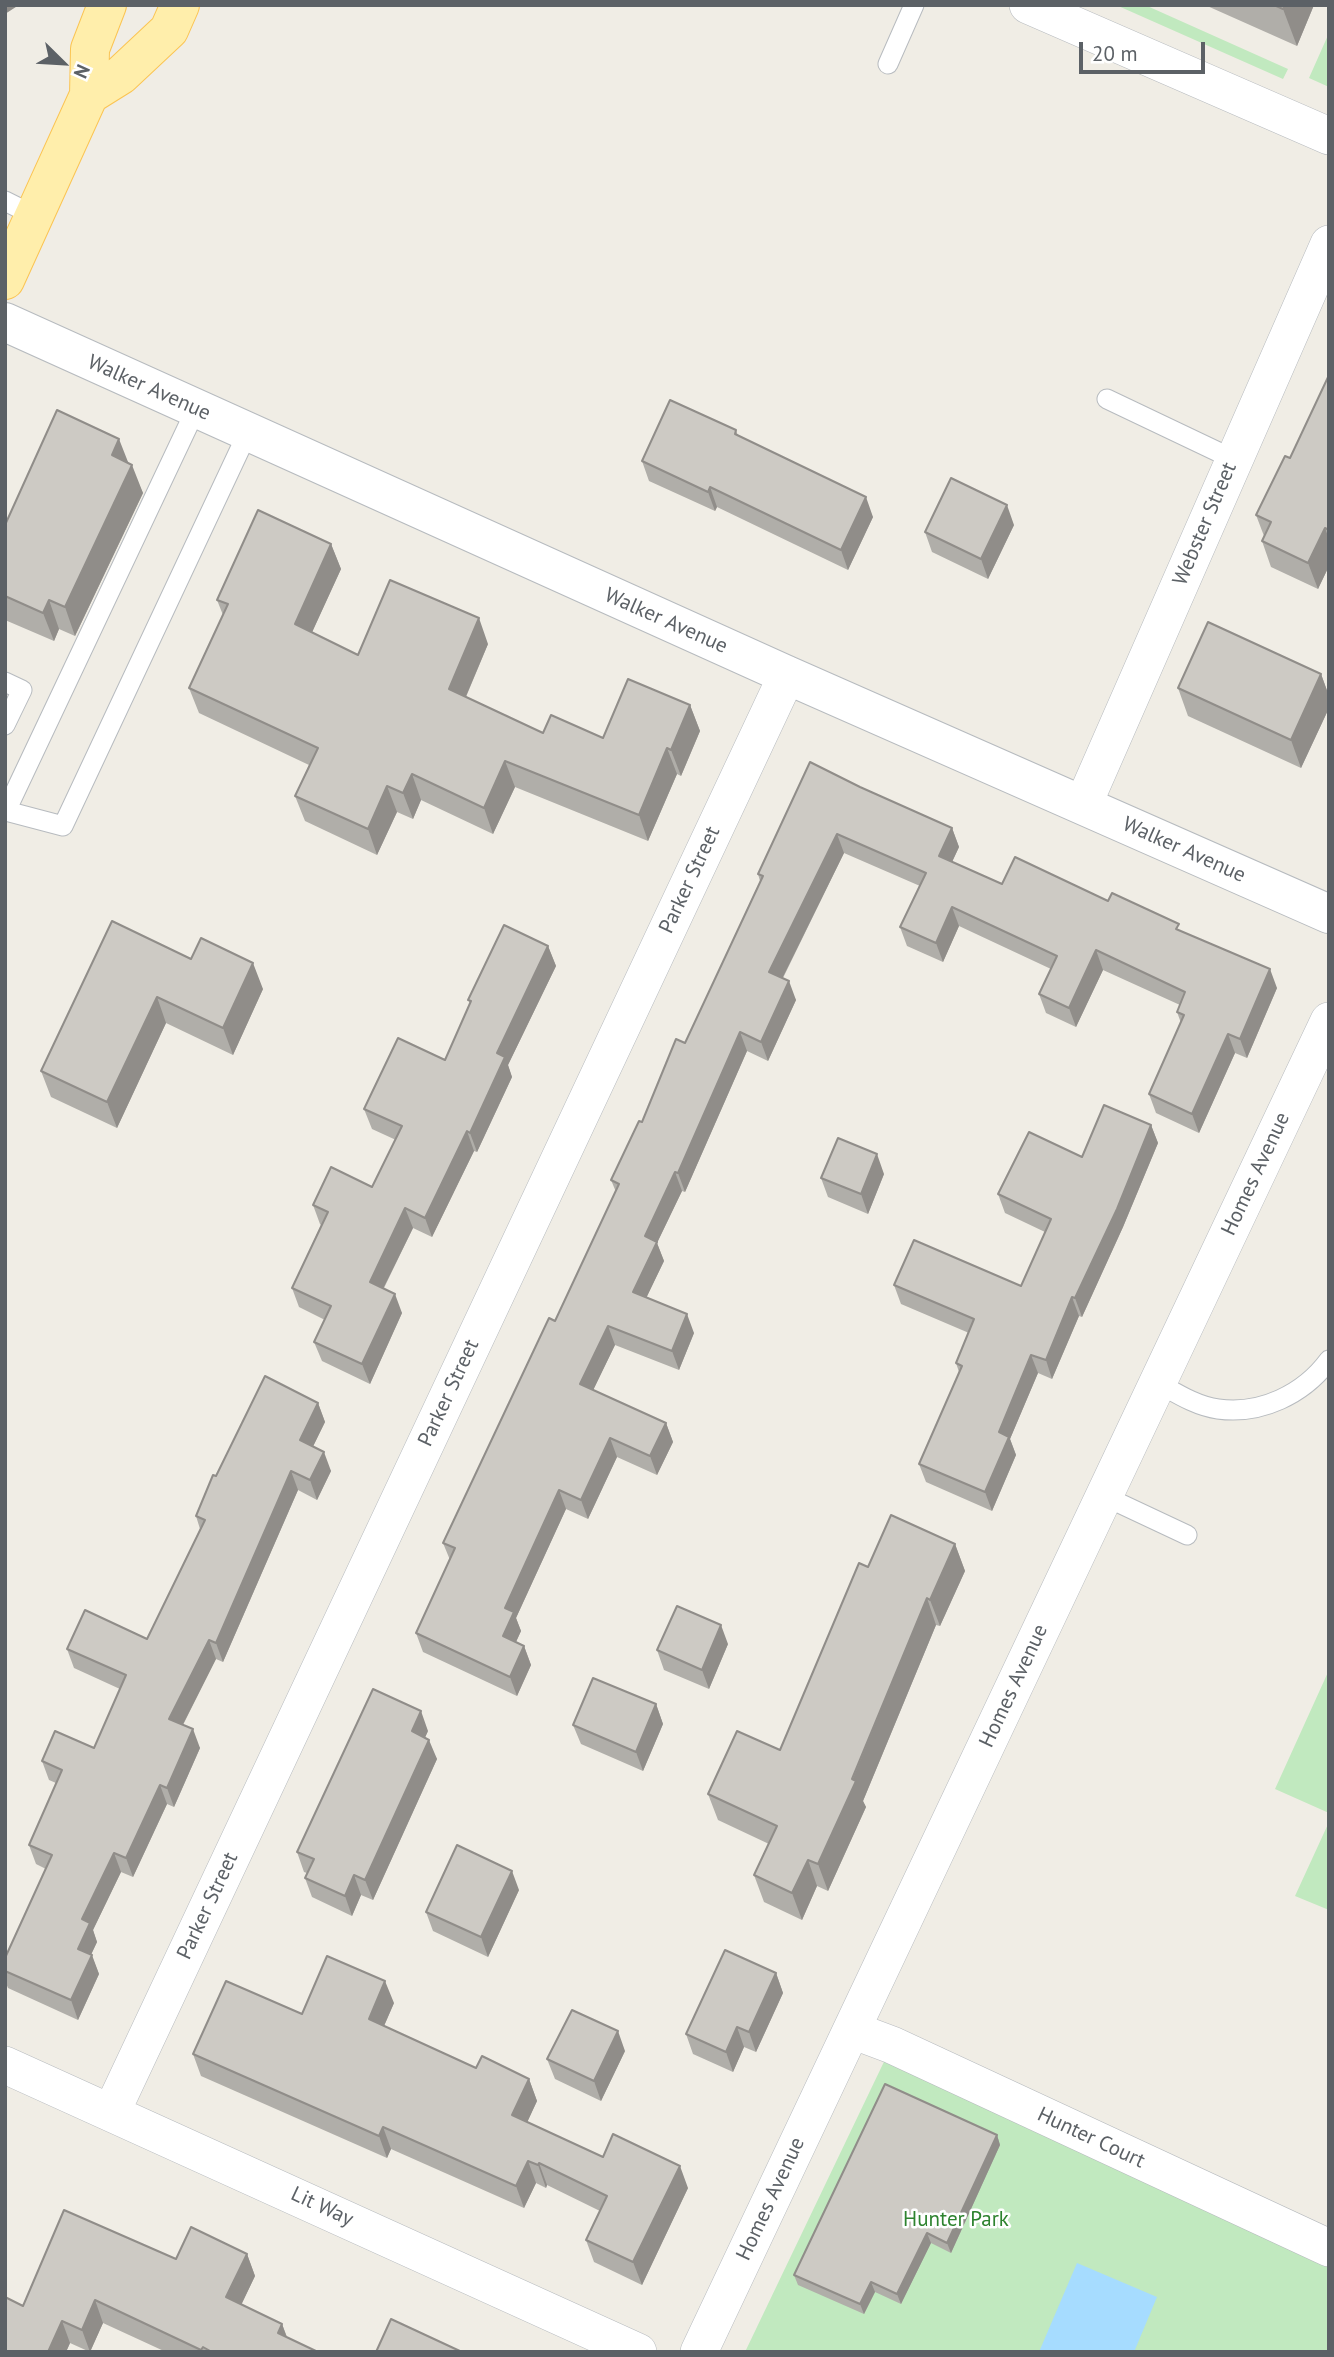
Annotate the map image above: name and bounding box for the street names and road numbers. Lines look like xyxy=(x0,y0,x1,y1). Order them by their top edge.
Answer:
street label: Walker Avenue xyxy=(84,350,214,426)
street label: Webster Street xyxy=(1168,459,1242,589)
street label: Walker Avenue xyxy=(601,583,731,659)
street label: Walker Avenue xyxy=(1119,812,1249,888)
street label: Parker Street xyxy=(654,822,726,938)
street label: Homes Avenue xyxy=(1216,1108,1296,1240)
street label: Parker Street xyxy=(413,1335,485,1451)
street label: Homes Avenue xyxy=(974,1620,1054,1752)
street label: Parker Street xyxy=(172,1848,244,1964)
street label: Hunter Court xyxy=(1033,2102,1149,2174)
street label: Homes Avenue xyxy=(731,2133,811,2265)
street label: Lit Way xyxy=(287,2182,357,2232)

